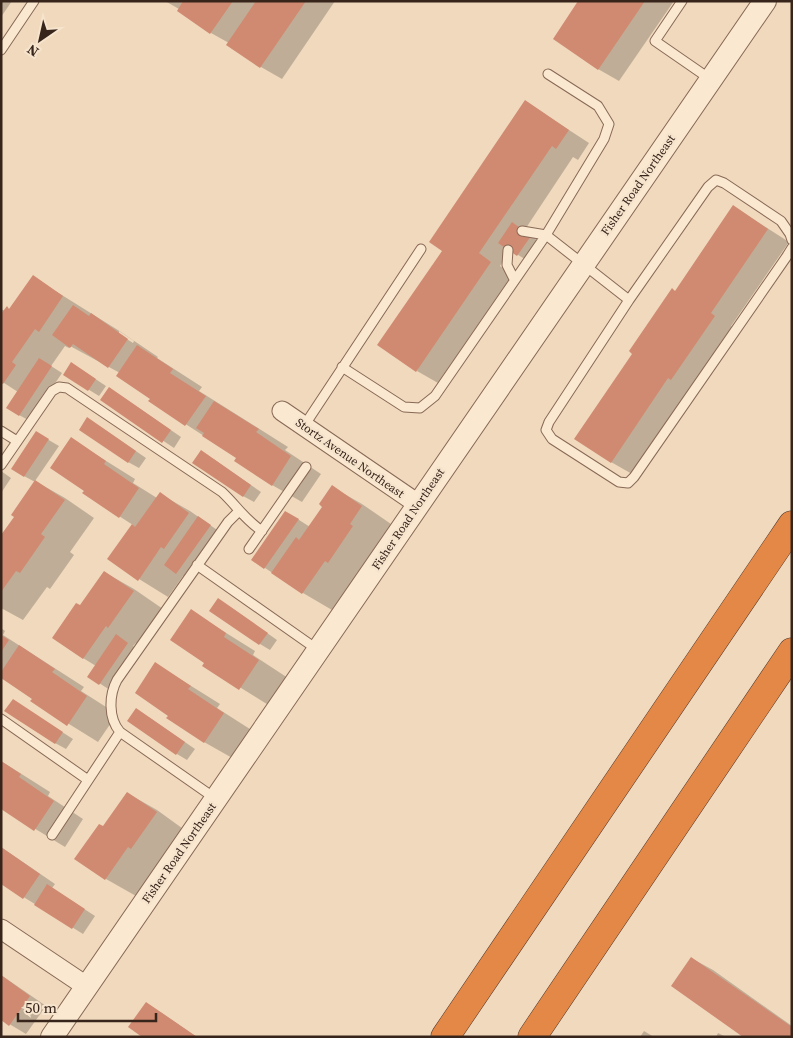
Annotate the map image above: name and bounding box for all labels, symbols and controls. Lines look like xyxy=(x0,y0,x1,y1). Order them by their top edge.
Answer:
north arrow xyxy=(15,15,65,65)
text: N xyxy=(23,40,43,62)
street label: Fisher Road Northeast xyxy=(597,131,679,239)
street label: Stortz Avenue Northeast xyxy=(293,414,408,502)
street label: Fisher Road Northeast xyxy=(368,465,448,573)
street label: Fisher Road Northeast xyxy=(138,799,220,907)
scale bar xyxy=(18,990,155,1022)
text: 50 m xyxy=(25,997,57,1018)

